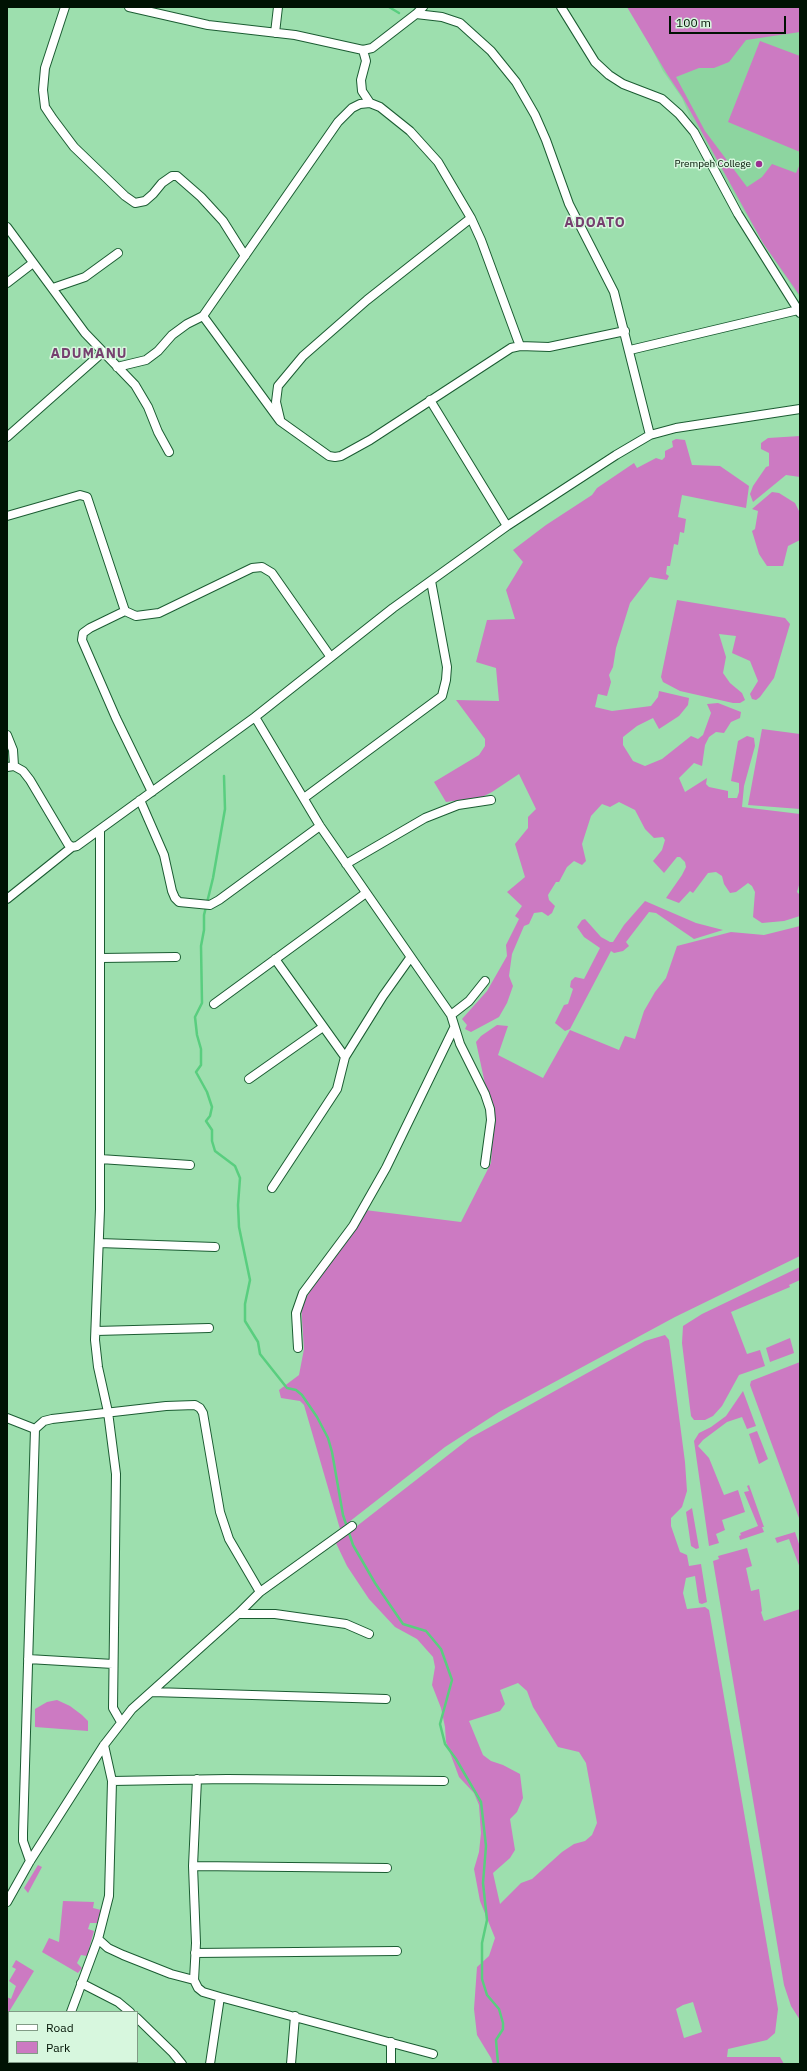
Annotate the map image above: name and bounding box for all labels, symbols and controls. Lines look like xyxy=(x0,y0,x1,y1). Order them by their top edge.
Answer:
scale bar xyxy=(671,8,788,34)
text: 100 m xyxy=(676,15,711,30)
place label: Prempeh College xyxy=(674,158,751,170)
marker: Prempeh College xyxy=(754,159,764,169)
district label: ADOATO xyxy=(564,215,626,231)
district label: ADUMANU xyxy=(51,346,127,362)
legend xyxy=(8,2011,138,2063)
text: Road xyxy=(46,2020,74,2035)
text: Park xyxy=(46,2040,70,2055)

